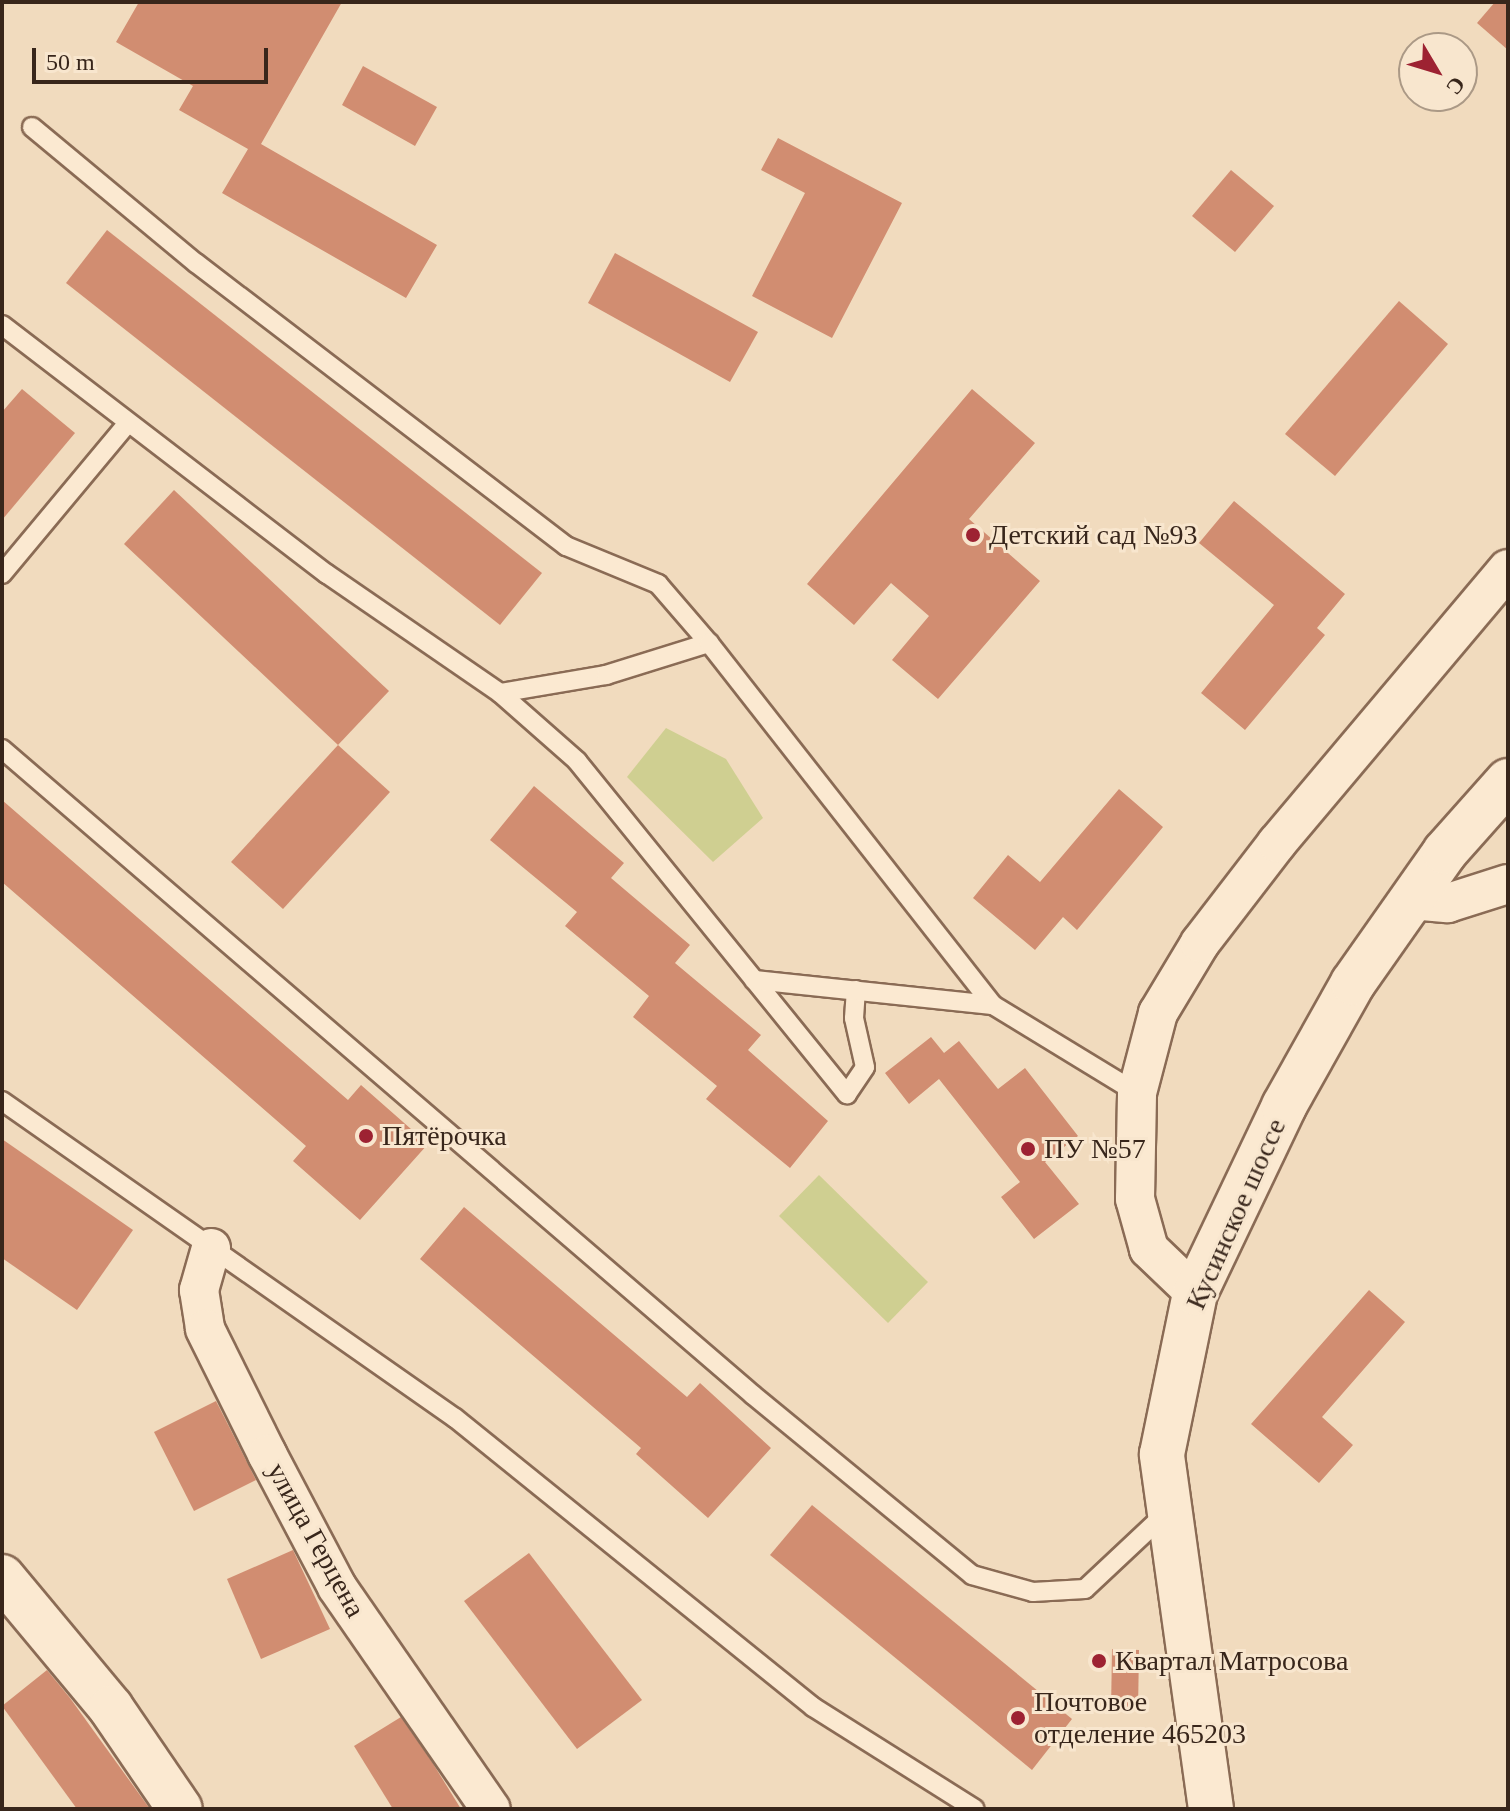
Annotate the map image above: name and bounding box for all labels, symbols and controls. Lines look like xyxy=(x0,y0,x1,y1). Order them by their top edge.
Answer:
scale bar xyxy=(36,32,272,82)
north arrow xyxy=(1398,32,1478,112)
text: 50 m xyxy=(46,49,95,75)
text: С xyxy=(1441,72,1470,100)
place label: Детский сад №93 xyxy=(989,518,1198,552)
marker: Детский сад №93 xyxy=(964,526,982,544)
street label: Кусинское шоссе xyxy=(1179,1113,1293,1315)
place label: Пятёрочка xyxy=(382,1119,507,1153)
marker: Пятёрочка xyxy=(357,1127,375,1145)
place label: ПУ №57 xyxy=(1044,1132,1146,1166)
marker: ПУ №57 xyxy=(1019,1140,1037,1158)
street label: улица Герцена xyxy=(260,1457,372,1623)
place label: Квартал Матросова xyxy=(1115,1644,1348,1678)
marker: Квартал Матросова xyxy=(1090,1652,1108,1670)
place label: Почтовое отделение 465203 xyxy=(1034,1685,1246,1751)
marker: Почтовое отделение 465203 xyxy=(1009,1709,1027,1727)

